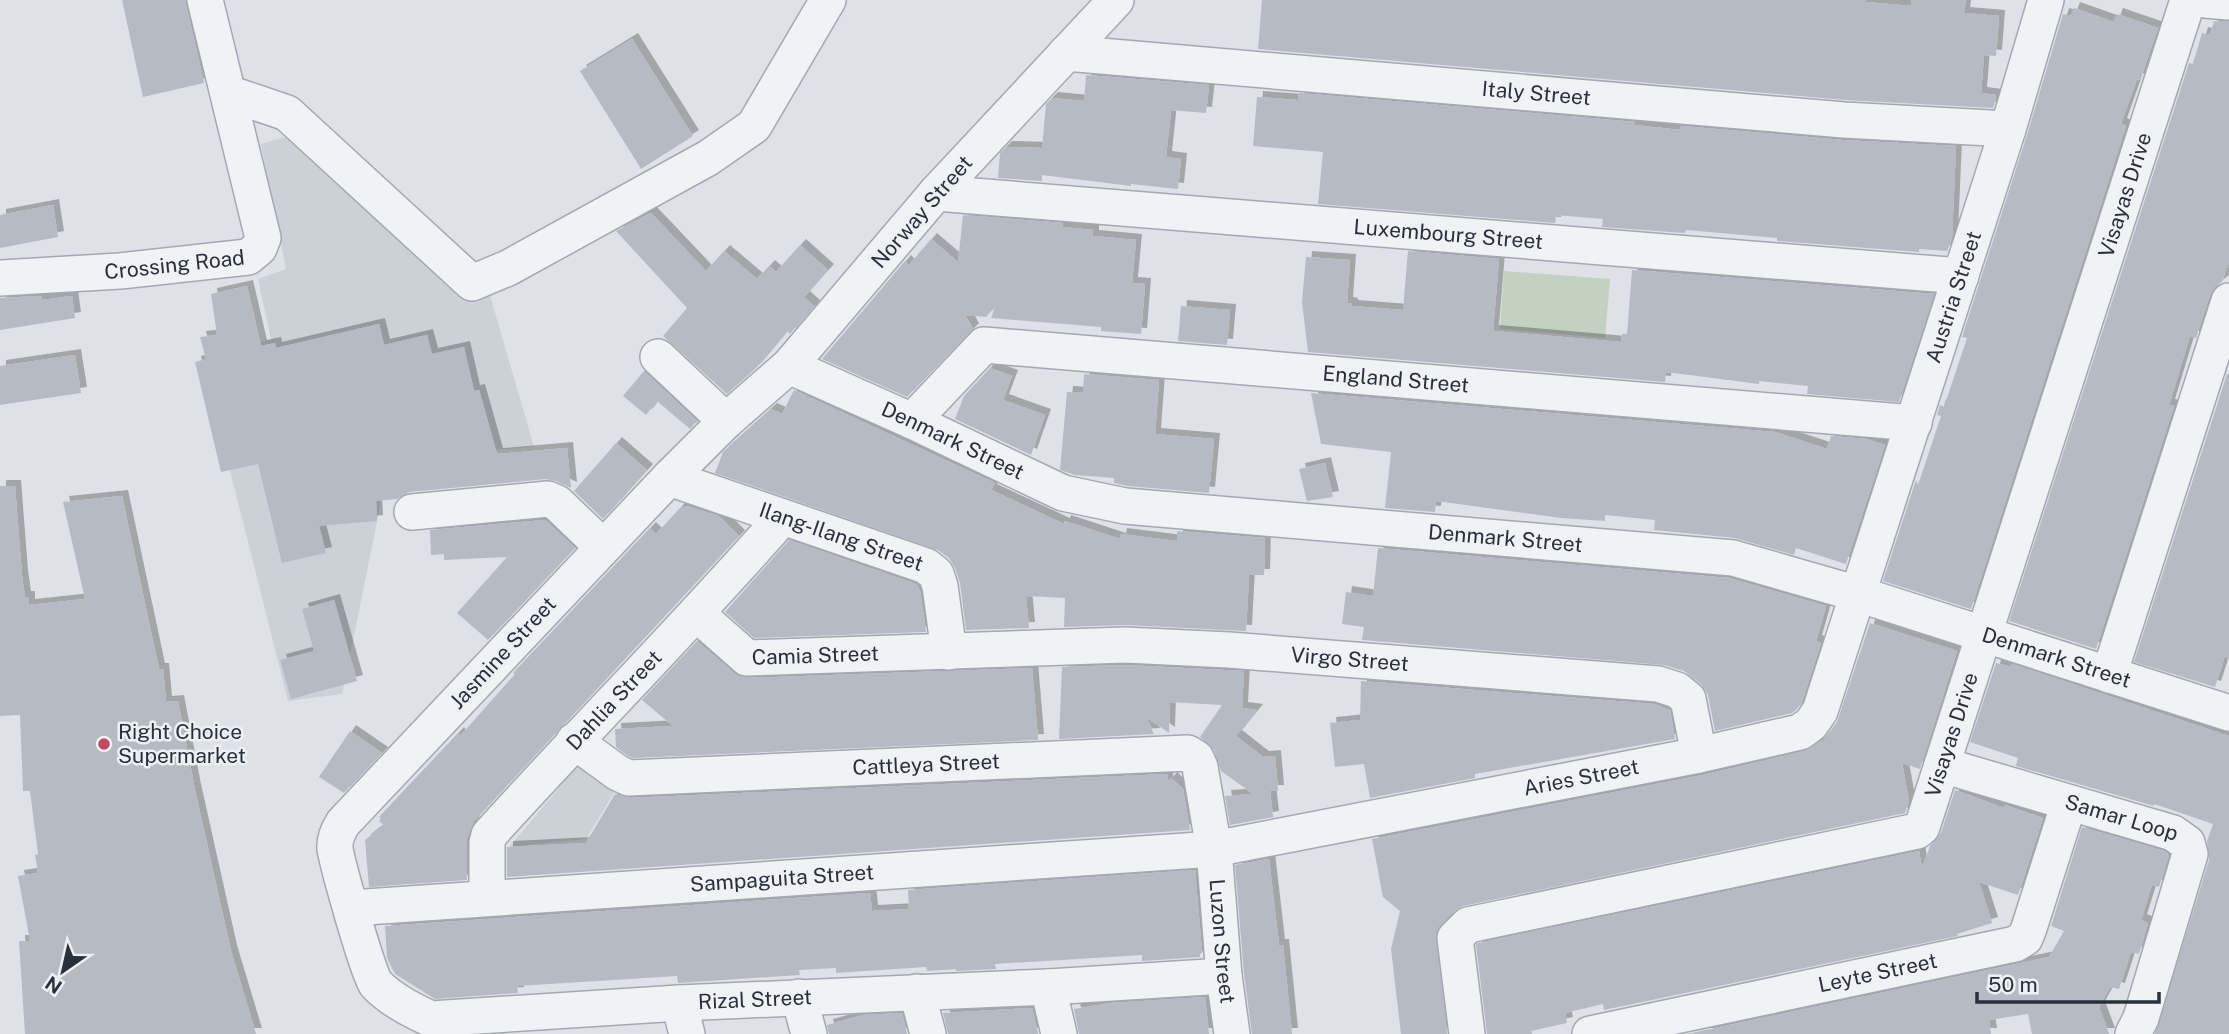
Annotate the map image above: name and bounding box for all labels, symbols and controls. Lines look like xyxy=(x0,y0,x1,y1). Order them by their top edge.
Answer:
street label: Italy Street xyxy=(1481,76,1592,110)
street label: Visayas Drive xyxy=(2093,129,2157,261)
street label: Norway Street xyxy=(866,150,977,273)
street label: Luxembourg Street xyxy=(1353,214,1544,254)
street label: Austria Street xyxy=(1920,228,1986,366)
street label: Crossing Road xyxy=(104,244,246,284)
street label: England Street xyxy=(1322,360,1470,398)
street label: Denmark Street xyxy=(878,396,1028,485)
street label: Ilang-Ilang Street xyxy=(756,497,927,576)
street label: Denmark Street xyxy=(1427,519,1584,557)
street label: Jasmine Street xyxy=(444,591,561,714)
street label: Denmark Street xyxy=(1979,622,2134,693)
street label: Camia Street xyxy=(751,640,879,670)
street label: Virgo Street xyxy=(1290,642,1410,676)
street label: Dahlia Street xyxy=(561,645,667,755)
street label: Visayas Drive xyxy=(1919,669,1983,800)
place label: Right Choice Supermarket xyxy=(118,719,246,768)
marker: Right Choice Supermarket xyxy=(96,736,112,752)
street label: Cattleya Street xyxy=(852,748,1000,780)
street label: Aries Street xyxy=(1521,754,1641,801)
street label: Samar Loop xyxy=(2062,789,2181,846)
street label: Sampaguita Street xyxy=(689,859,875,897)
street label: Luzon Street xyxy=(1204,878,1241,1005)
north arrow xyxy=(28,936,98,1006)
street label: Leyte Street xyxy=(1816,948,1939,997)
scale bar xyxy=(1977,960,2159,1004)
text: N xyxy=(41,972,66,998)
text: 50 m xyxy=(1988,972,2038,997)
street label: Rizal Street xyxy=(697,984,812,1014)

